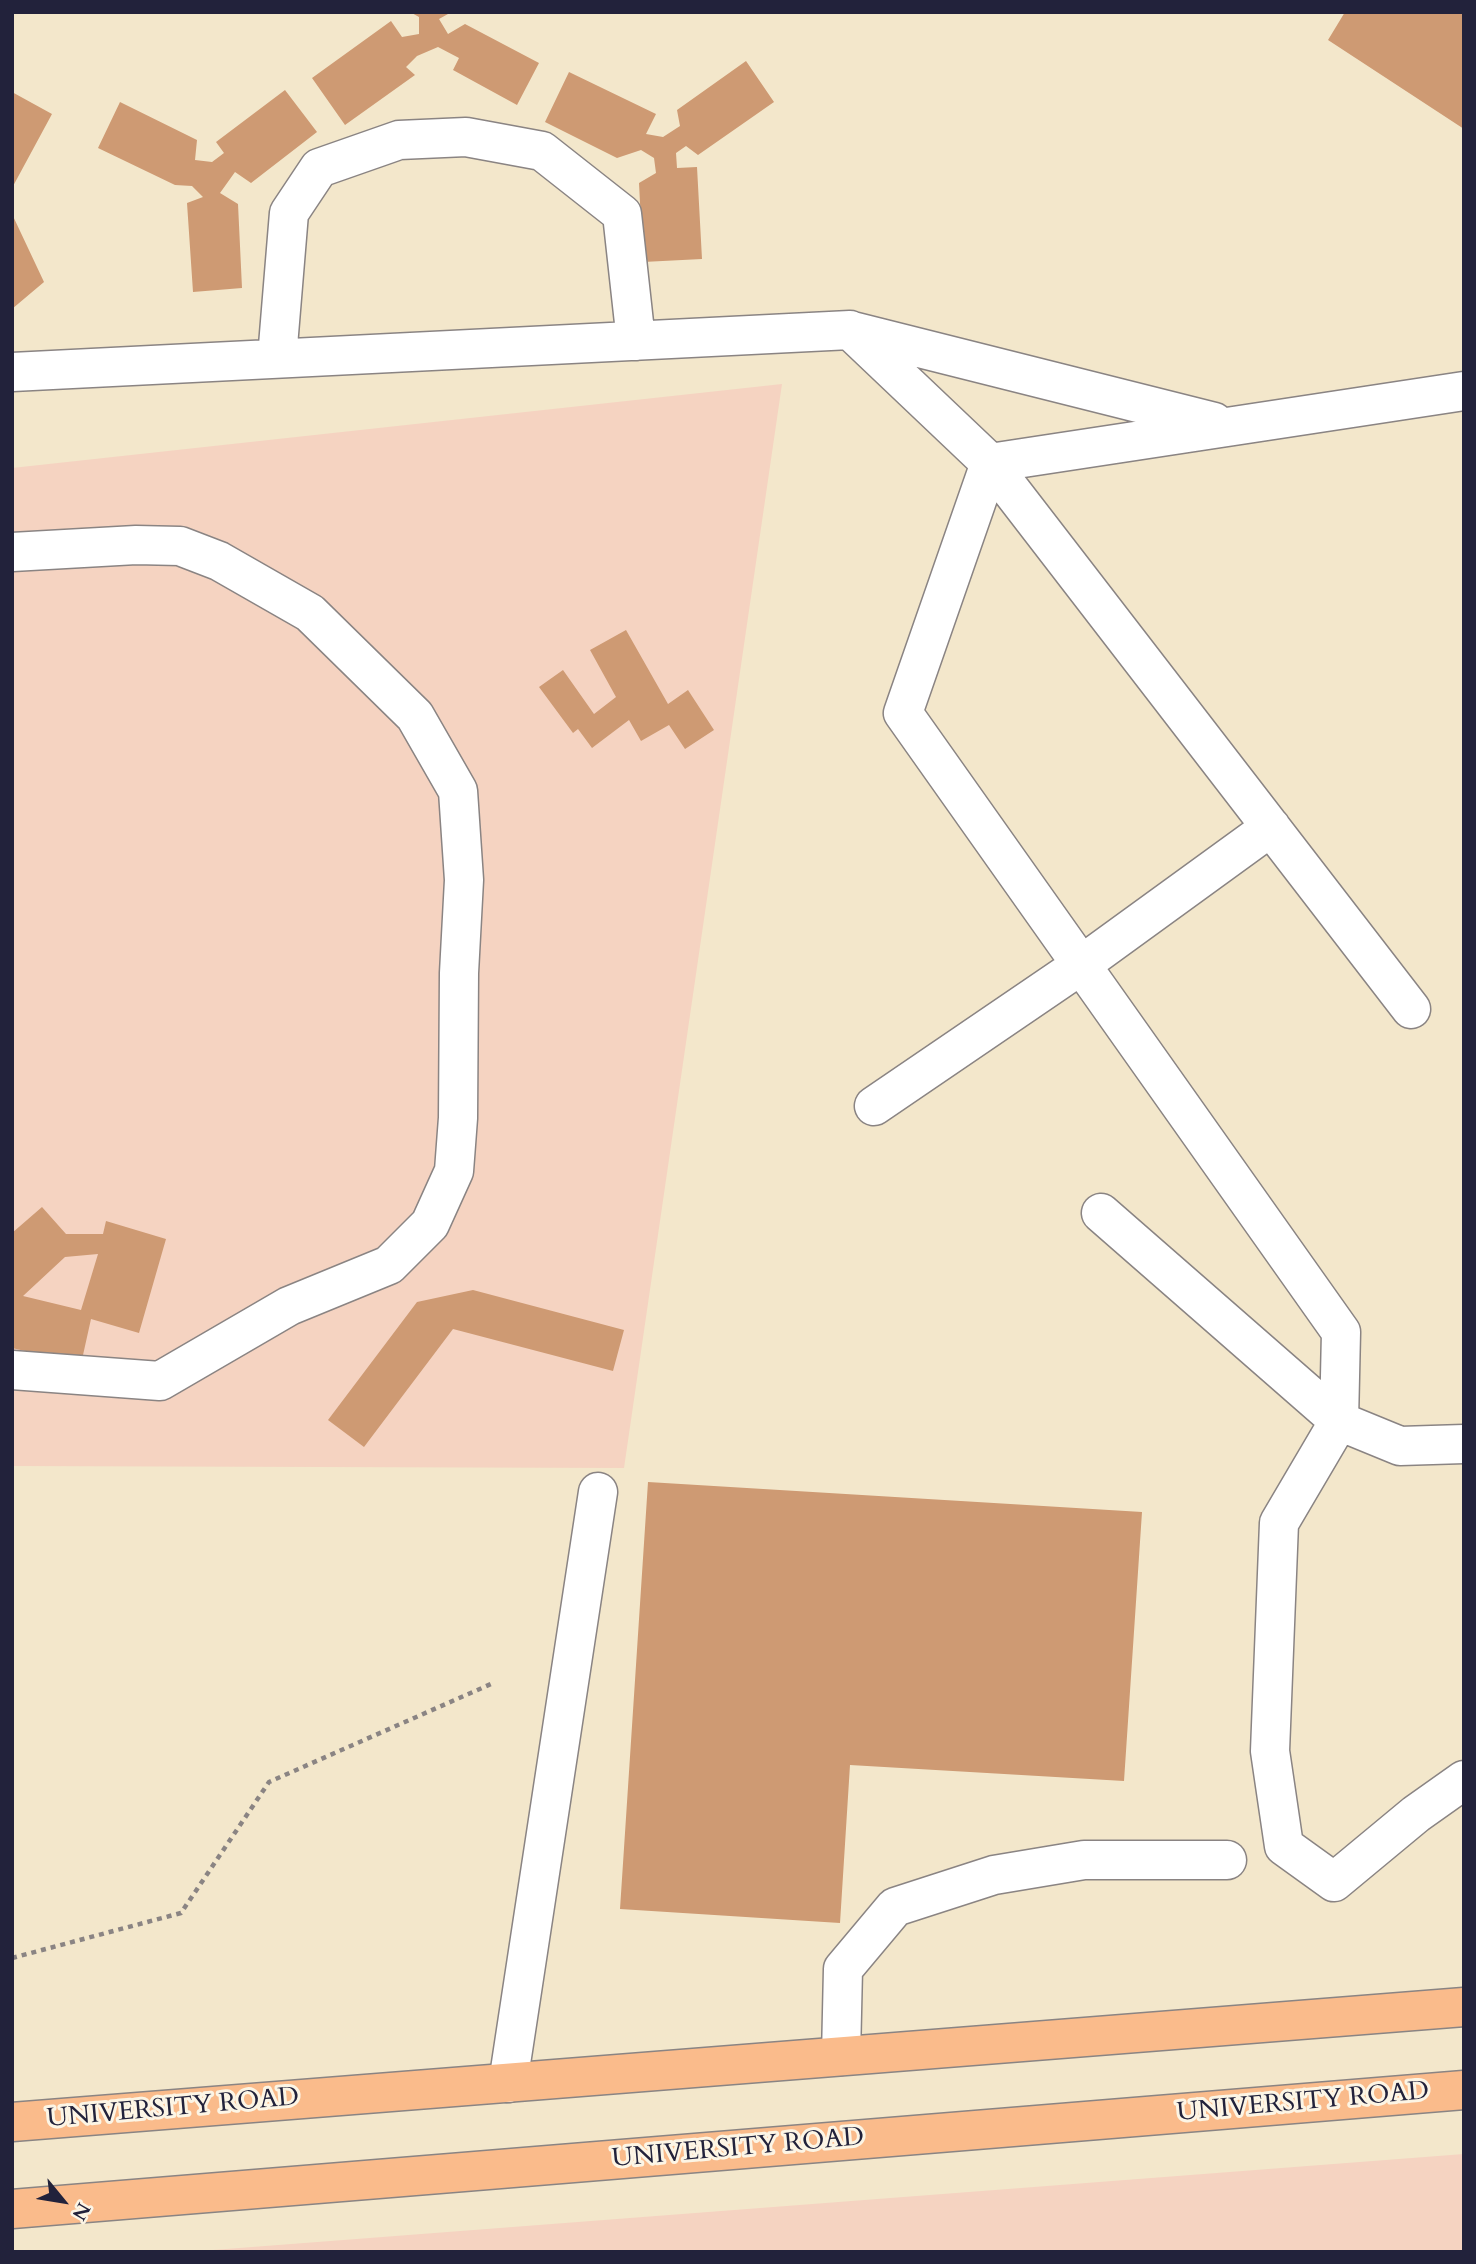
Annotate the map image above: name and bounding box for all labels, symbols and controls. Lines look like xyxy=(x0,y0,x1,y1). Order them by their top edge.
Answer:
street label: UNIVERSITY ROAD xyxy=(1176,2076,1430,2130)
street label: UNIVERSITY ROAD xyxy=(46,2082,300,2136)
street label: UNIVERSITY ROAD xyxy=(611,2122,865,2176)
north arrow xyxy=(28,2166,98,2236)
text: N xyxy=(66,2198,97,2225)

